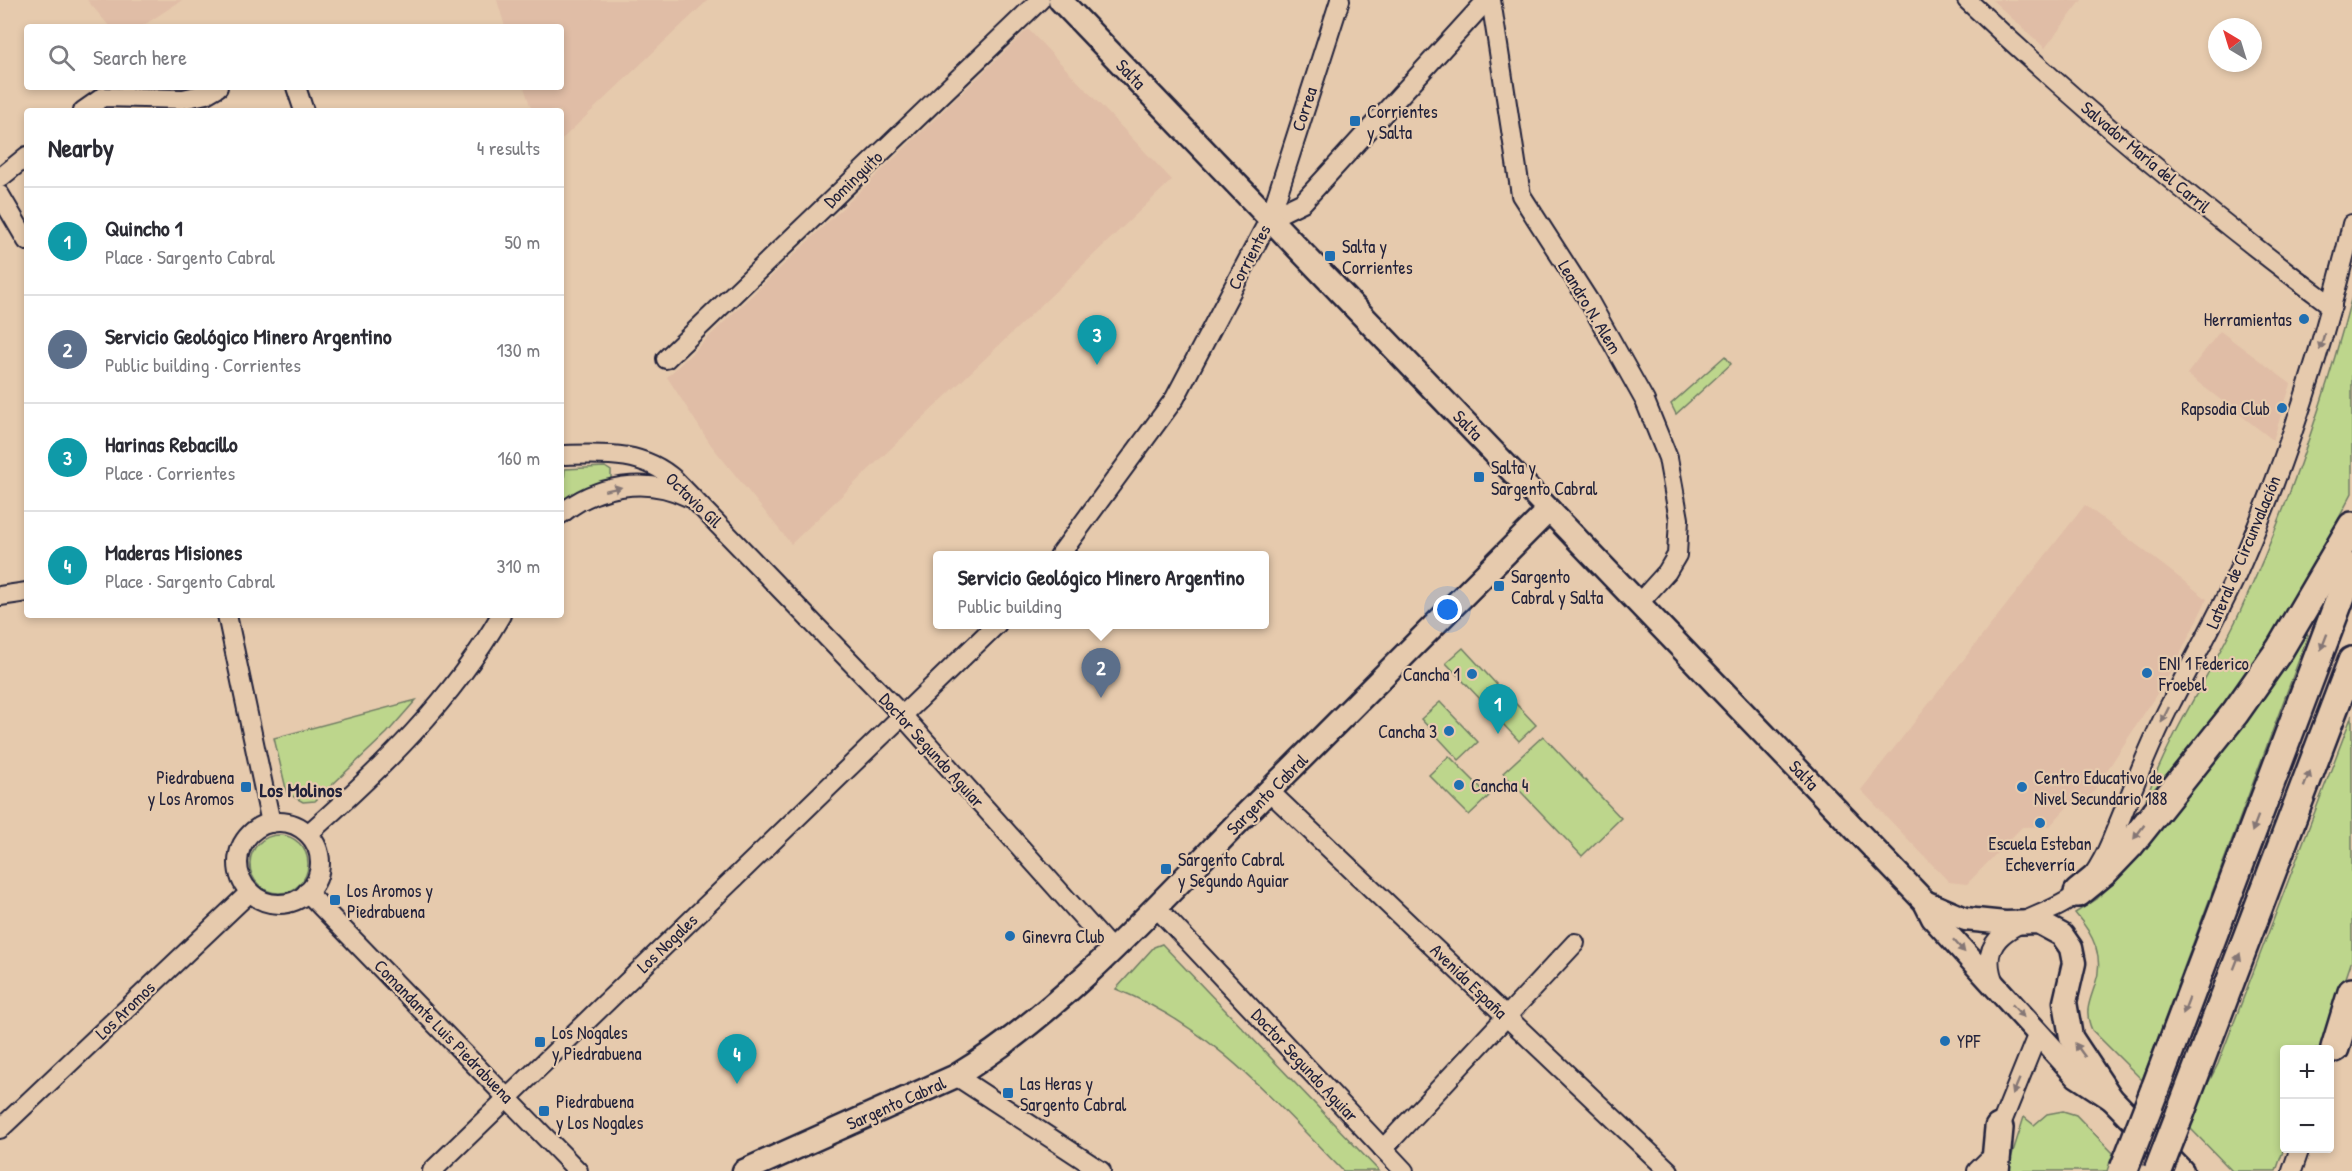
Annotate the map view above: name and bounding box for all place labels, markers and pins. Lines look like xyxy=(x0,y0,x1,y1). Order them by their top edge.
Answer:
place label: Corrientes y Salta xyxy=(1367,99,1438,145)
marker: Corrientes y Salta xyxy=(1348,114,1362,128)
place label: Salta y Corrientes xyxy=(1342,234,1413,280)
marker: Salta y Corrientes xyxy=(1323,249,1337,263)
place label: Herramientas xyxy=(2204,307,2292,332)
marker: Herramientas xyxy=(2297,312,2311,326)
pin: 3 xyxy=(1078,316,1116,365)
place label: Rapsodia Club xyxy=(2181,396,2270,421)
marker: Rapsodia Club xyxy=(2275,401,2289,415)
place label: Salta y Sargento Cabral xyxy=(1491,455,1597,501)
marker: Salta y Sargento Cabral xyxy=(1472,470,1486,484)
place label: Sargento Cabral y Salta xyxy=(1511,564,1603,610)
marker: Sargento Cabral y Salta xyxy=(1492,579,1506,593)
pin: 2 xyxy=(1082,648,1120,698)
place label: ENI 1 Federico Froebel xyxy=(2158,651,2249,697)
place label: Cancha 1 xyxy=(1403,662,1460,687)
marker: ENI 1 Federico Froebel xyxy=(2140,666,2154,680)
marker: Cancha 1 xyxy=(1465,667,1479,681)
pin: 1 xyxy=(1478,684,1518,734)
place label: Cancha 3 xyxy=(1378,719,1437,744)
marker: Cancha 3 xyxy=(1442,724,1456,738)
place label: Piedrabuena y Los Aromos xyxy=(148,765,234,811)
place label: Centro Educativo de Nivel Secundario 188 xyxy=(2034,765,2167,811)
place label: Cancha 4 xyxy=(1471,773,1529,798)
marker: Cancha 4 xyxy=(1452,778,1466,792)
marker: Piedrabuena y Los Aromos xyxy=(239,780,253,794)
marker: Centro Educativo de Nivel Secundario 188 xyxy=(2015,780,2029,794)
marker: Escuela Esteban Echeverría xyxy=(2033,816,2047,830)
place label: Escuela Esteban Echeverría xyxy=(1988,831,2092,877)
place label: Sargento Cabral y Segundo Aguiar xyxy=(1178,847,1289,893)
marker: Sargento Cabral y Segundo Aguiar xyxy=(1159,862,1173,876)
place label: Los Aromos y Piedrabuena xyxy=(347,878,434,924)
marker: Los Aromos y Piedrabuena xyxy=(328,893,342,907)
place label: Ginevra Club xyxy=(1022,924,1105,949)
marker: Ginevra Club xyxy=(1003,929,1017,943)
place label: Los Nogales y Piedrabuena xyxy=(552,1020,642,1066)
place label: YPF xyxy=(1957,1029,1982,1054)
pin: 4 xyxy=(718,1034,756,1084)
marker: YPF xyxy=(1938,1034,1952,1048)
marker: Los Nogales y Piedrabuena xyxy=(533,1035,547,1049)
place label: Las Heras y Sargento Cabral xyxy=(1020,1071,1126,1117)
marker: Las Heras y Sargento Cabral xyxy=(1001,1086,1015,1100)
place label: Piedrabuena y Los Nogales xyxy=(556,1089,644,1135)
marker: Piedrabuena y Los Nogales xyxy=(537,1104,551,1118)

